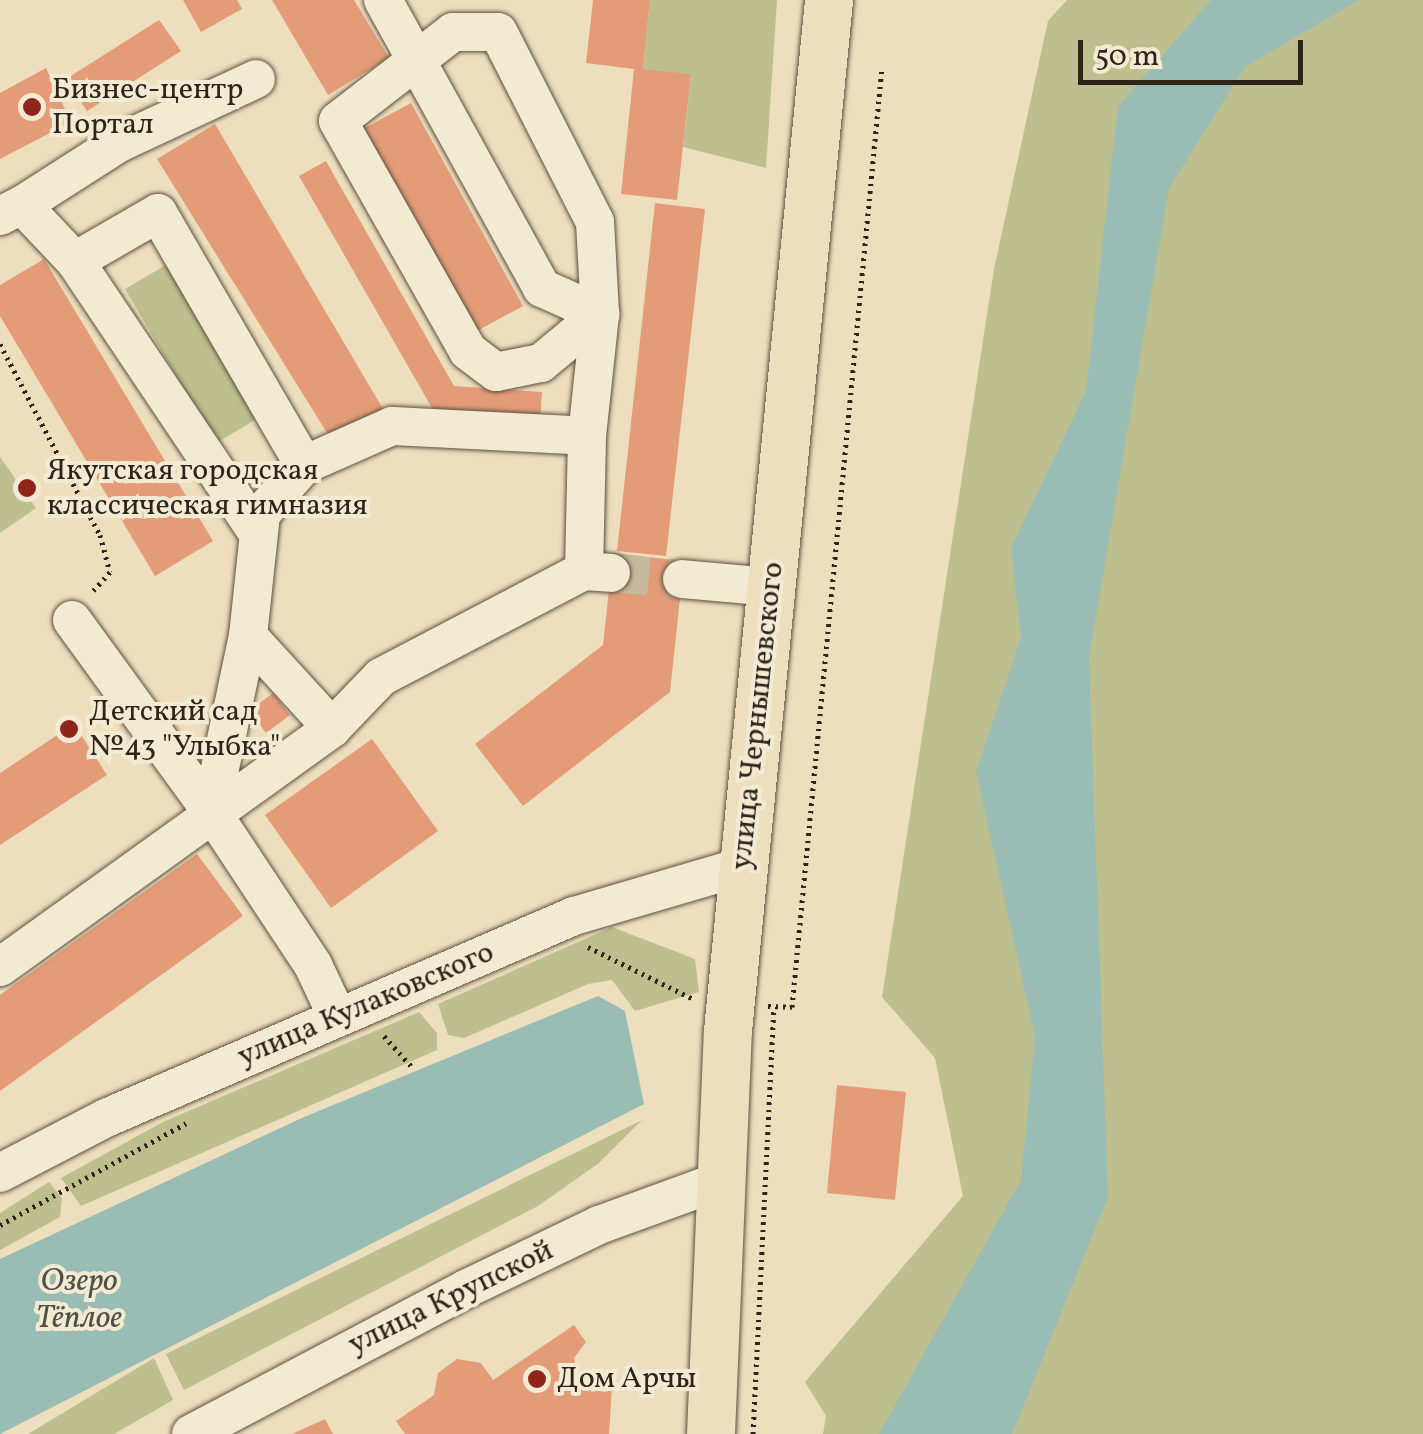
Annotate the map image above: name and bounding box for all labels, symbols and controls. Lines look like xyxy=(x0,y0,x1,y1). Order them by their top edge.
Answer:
scale bar xyxy=(1083,20,1308,82)
text: 50 m xyxy=(1095,36,1159,78)
place label: Бизнес-центр Портал xyxy=(52,72,243,142)
marker: Бизнес-центр Портал xyxy=(21,96,43,118)
place label: Якутская городская классическая гимназия xyxy=(47,453,368,524)
marker: Якутская городская классическая гимназия xyxy=(16,477,38,499)
street label: улица Чернышевского xyxy=(724,560,792,872)
place label: Детский сад №43 "Улыбка" xyxy=(89,694,280,764)
marker: Детский сад №43 "Улыбка" xyxy=(58,718,80,740)
street label: улица Кулаковского xyxy=(232,935,500,1075)
street label: улица Крупской xyxy=(343,1233,559,1363)
water label: Озеро Тёплое xyxy=(36,1264,122,1339)
place label: Дом Арчы xyxy=(557,1361,696,1397)
marker: Дом Арчы xyxy=(526,1368,548,1390)

